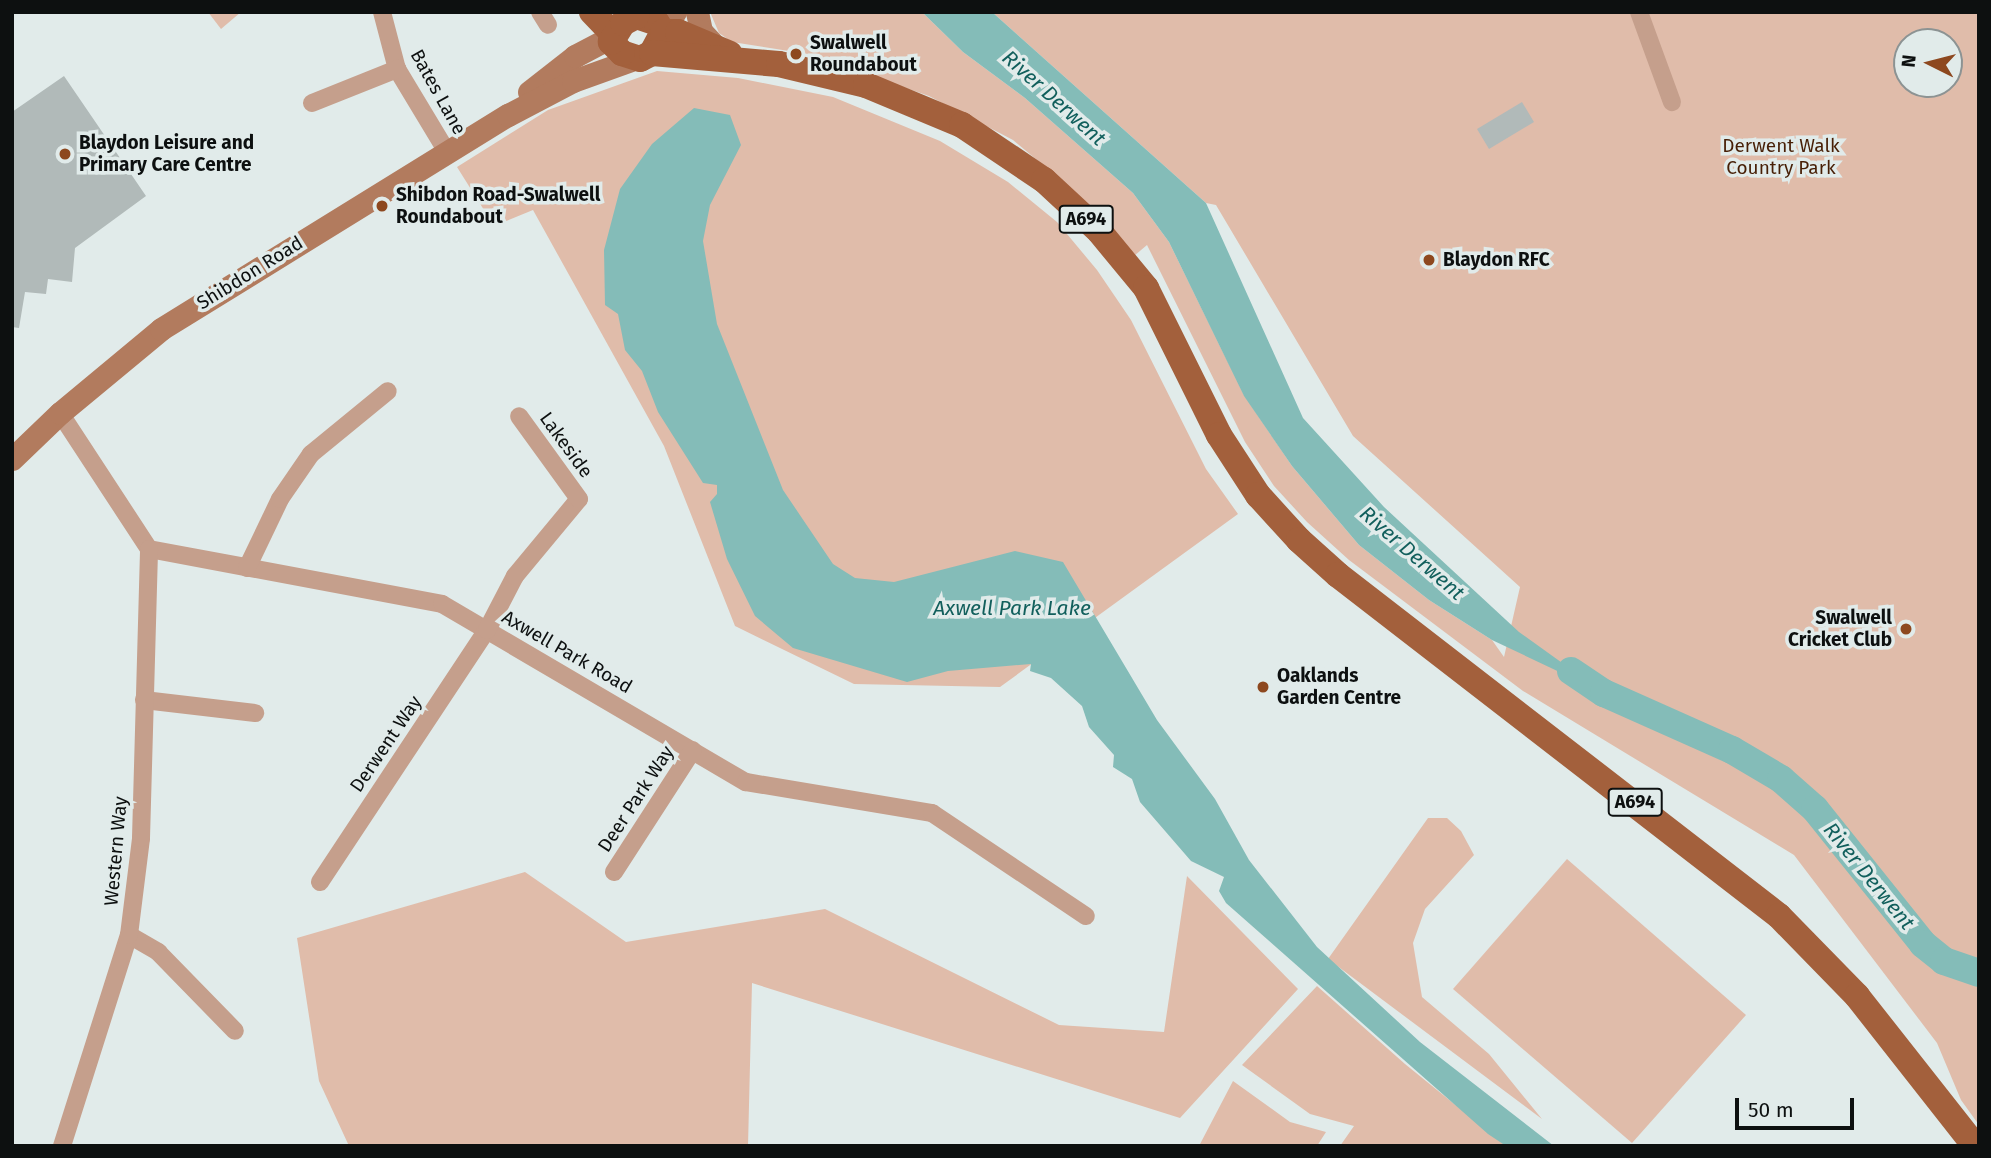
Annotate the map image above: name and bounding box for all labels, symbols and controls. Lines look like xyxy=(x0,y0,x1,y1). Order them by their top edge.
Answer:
north arrow xyxy=(1893,28,1963,98)
place label: Swalwell Roundabout xyxy=(810,32,917,76)
street label: Bates Lane xyxy=(405,45,471,139)
water label: River Derwent xyxy=(997,45,1111,151)
marker: Swalwell Roundabout xyxy=(788,46,804,62)
text: N xyxy=(1897,53,1921,68)
place label: Blaydon Leisure and Primary Care Centre xyxy=(79,132,254,176)
park label: Derwent Walk Country Park xyxy=(1722,135,1840,179)
marker: Blaydon Leisure and Primary Care Centre xyxy=(57,146,73,162)
place label: Shibdon Road-Swalwell Roundabout xyxy=(396,184,600,228)
marker: Shibdon Road-Swalwell Roundabout xyxy=(374,198,390,214)
road number: A694 xyxy=(1058,204,1114,233)
street label: Shibdon Road xyxy=(193,231,307,315)
place label: Blaydon RFC xyxy=(1443,249,1550,271)
marker: Blaydon RFC xyxy=(1421,252,1437,268)
street label: Lakeside xyxy=(535,408,597,482)
water label: River Derwent xyxy=(1354,501,1470,605)
water label: Axwell Park Lake xyxy=(933,595,1091,621)
street label: Axwell Park Road xyxy=(498,606,636,698)
place label: Swalwell Cricket Club xyxy=(1788,607,1892,651)
marker: Swalwell Cricket Club xyxy=(1898,621,1914,637)
place label: Oaklands Garden Centre xyxy=(1277,665,1401,709)
marker: Oaklands Garden Centre xyxy=(1255,679,1271,695)
street label: Derwent Way xyxy=(345,691,427,797)
street label: Deer Park Way xyxy=(593,742,679,856)
road number: A694 xyxy=(1607,788,1663,816)
street label: Western Way xyxy=(100,795,132,907)
water label: River Derwent xyxy=(1818,817,1920,935)
scale bar xyxy=(1739,1084,1858,1128)
text: 50 m xyxy=(1748,1097,1794,1123)

